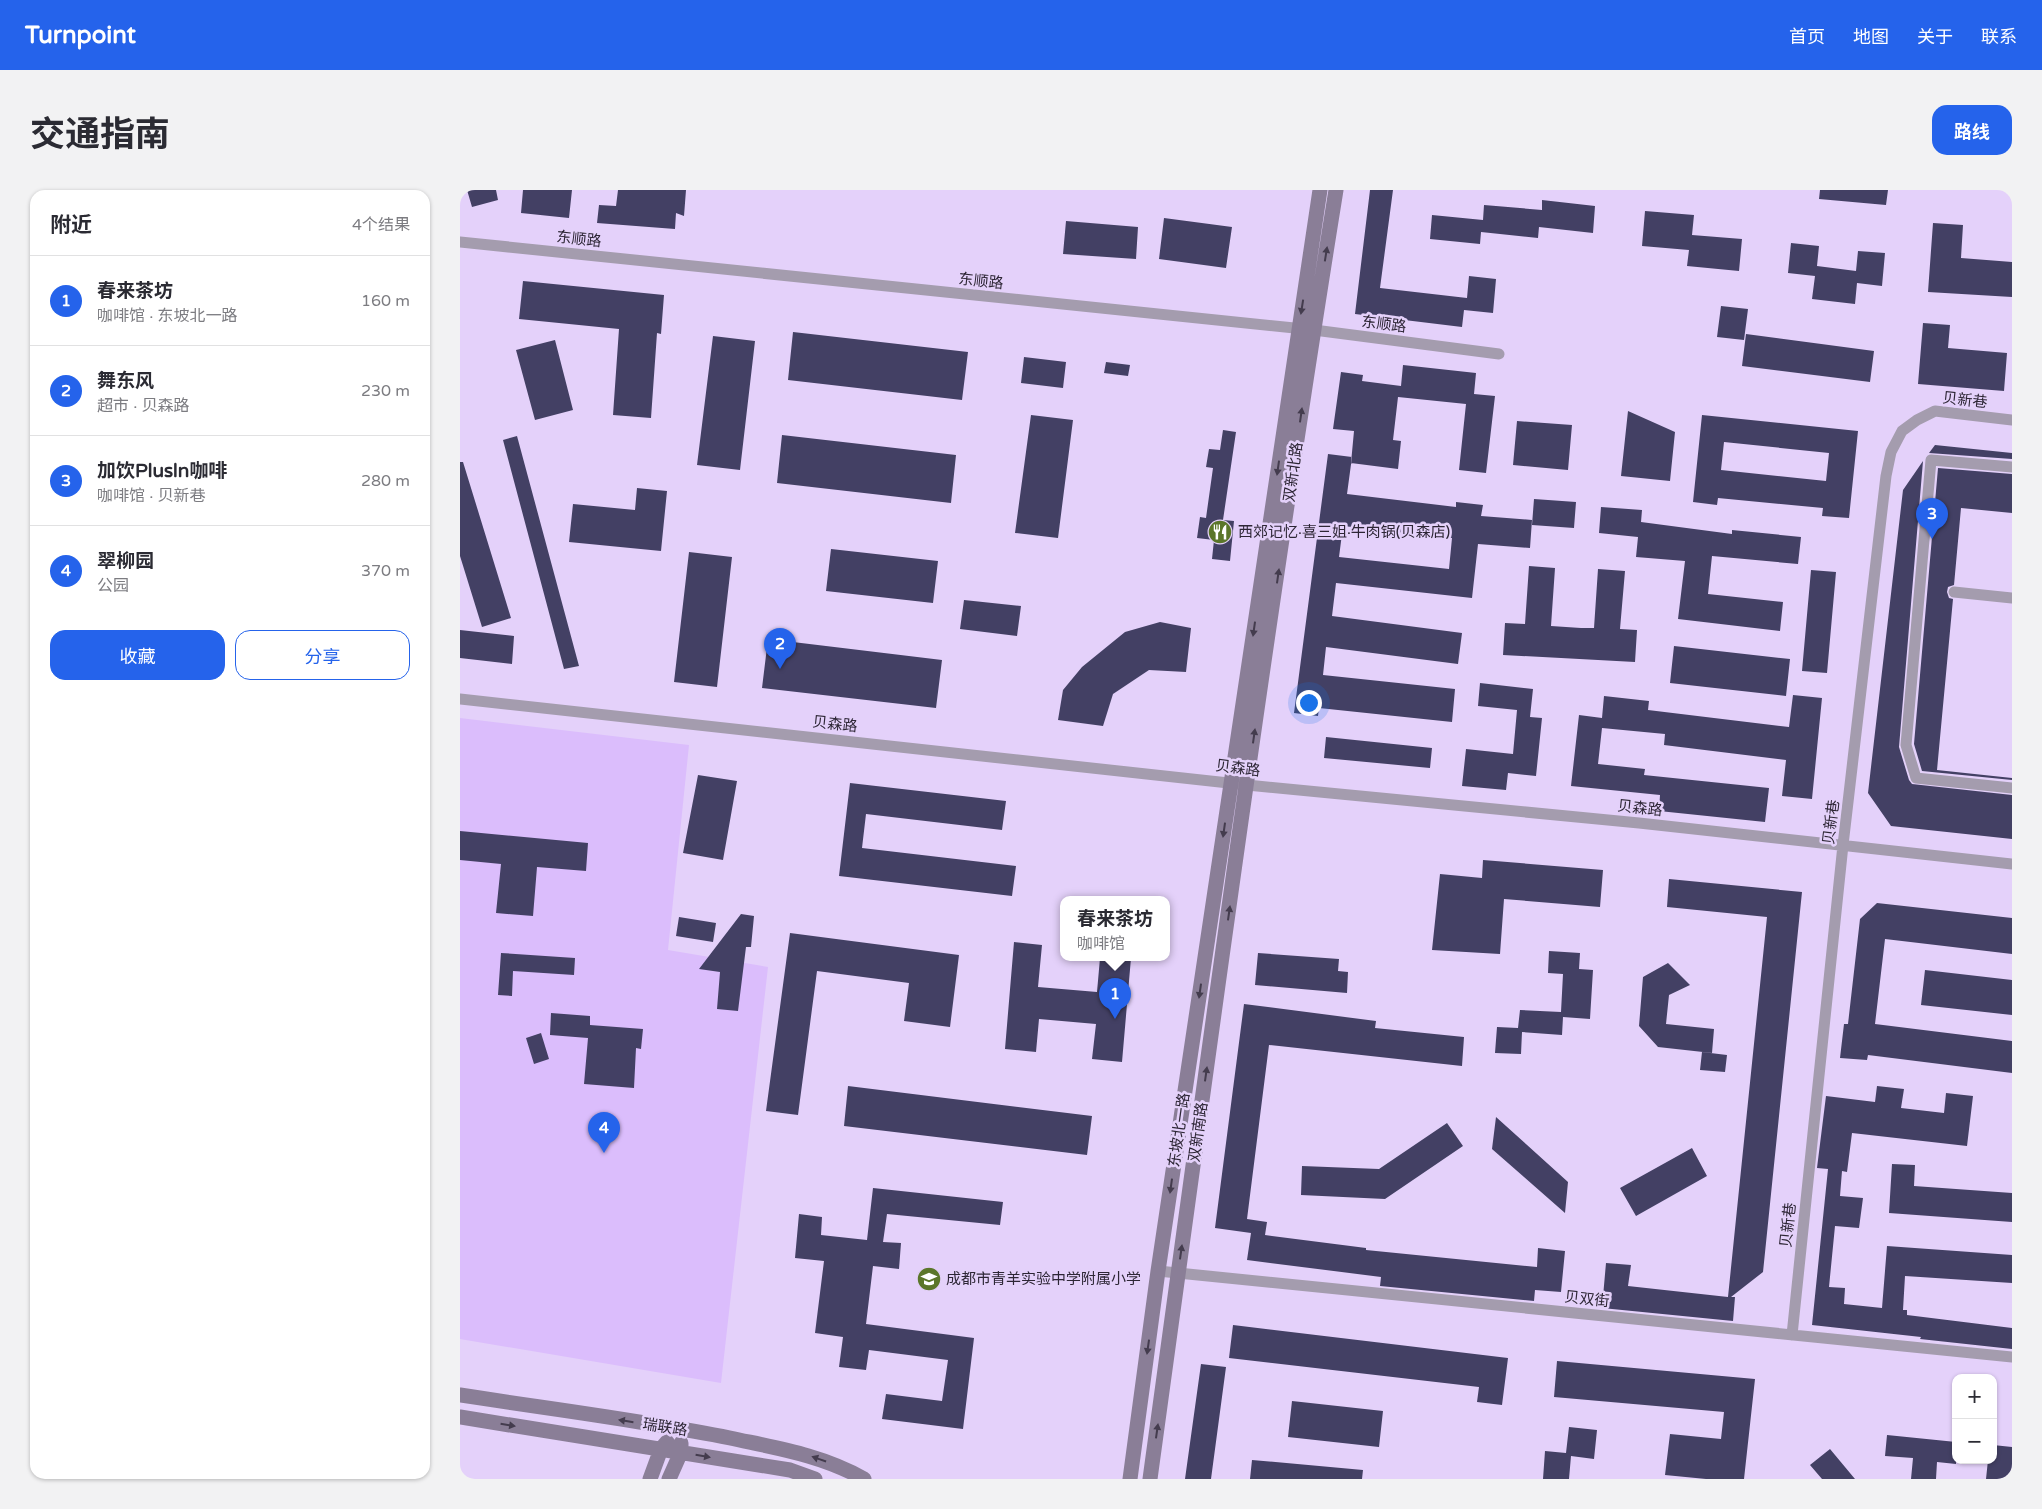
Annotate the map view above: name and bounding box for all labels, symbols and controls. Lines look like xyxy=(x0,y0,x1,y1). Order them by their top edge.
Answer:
text: Turnpoint xyxy=(25,21,136,50)
text: 首页 xyxy=(1789,26,1825,48)
text: 地图 xyxy=(1853,26,1889,48)
text: 关于 xyxy=(1917,26,1953,48)
text: 联系 xyxy=(1981,26,2017,48)
button: 路线 xyxy=(1932,105,2012,155)
text: 交通指南 xyxy=(30,114,170,156)
text: 附近 xyxy=(50,213,92,238)
text: 4个结果 xyxy=(352,215,410,235)
street label: 东顺路 xyxy=(556,228,602,250)
one-way arrow xyxy=(1322,246,1330,262)
street label: 东顺路 xyxy=(958,270,1004,292)
text: 春来茶坊 xyxy=(97,280,173,302)
text: 1 xyxy=(61,291,71,311)
text: 160 m xyxy=(361,291,410,311)
one-way arrow xyxy=(1297,300,1305,316)
text: 咖啡馆 · 东坡北一路 xyxy=(97,306,237,326)
street label: 东顺路 xyxy=(1361,312,1407,336)
text: 舞东风 xyxy=(97,370,154,392)
text: 2 xyxy=(61,381,71,401)
text: 230 m xyxy=(361,381,410,401)
street label: 贝新巷 xyxy=(1942,389,1988,411)
text: 超市 · 贝森路 xyxy=(97,396,189,416)
one-way arrow xyxy=(1298,406,1306,422)
street label: 双新北路 xyxy=(1280,441,1306,503)
text: 加饮Plusln咖啡 xyxy=(97,460,227,482)
one-way arrow xyxy=(1273,460,1281,476)
text: 3 xyxy=(61,471,71,491)
text: 280 m xyxy=(361,471,410,491)
text: 咖啡馆 · 贝新巷 xyxy=(97,486,205,506)
pin: 3 xyxy=(1916,498,1948,539)
restaurant icon: 西郊记忆·喜三姐·牛肉锅(贝森店) xyxy=(1207,519,1233,545)
place label: 西郊记忆·喜三姐·牛肉锅(贝森店) xyxy=(1238,523,1450,541)
text: 翠柳园 xyxy=(97,550,154,572)
text: 4 xyxy=(61,561,71,581)
text: 370 m xyxy=(361,561,410,581)
one-way arrow xyxy=(1274,567,1282,583)
text: 公园 xyxy=(97,576,129,596)
one-way arrow xyxy=(1249,621,1257,637)
pin: 2 xyxy=(764,628,796,669)
button: 收藏 xyxy=(50,630,225,680)
button: 分享 xyxy=(235,630,410,680)
your location xyxy=(1296,690,1322,716)
street label: 贝森路 xyxy=(812,713,858,735)
one-way arrow xyxy=(1251,728,1259,744)
street label: 贝森路 xyxy=(1215,756,1261,780)
street label: 贝森路 xyxy=(1617,797,1663,819)
street label: 贝新巷 xyxy=(1819,799,1843,845)
one-way arrow xyxy=(1220,822,1228,838)
popup xyxy=(1060,896,1170,961)
one-way arrow xyxy=(1225,905,1233,921)
text: 春来茶坊 xyxy=(1077,908,1153,930)
text: 咖啡馆 xyxy=(1077,934,1125,954)
pin: 1 xyxy=(1099,978,1131,1019)
one-way arrow xyxy=(1196,983,1204,999)
one-way arrow xyxy=(1203,1066,1211,1082)
street label: 东坡北一路 xyxy=(1165,1092,1193,1168)
street label: 双新南路 xyxy=(1185,1101,1211,1163)
pin: 4 xyxy=(588,1112,620,1153)
one-way arrow xyxy=(1167,1178,1175,1194)
street label: 贝新巷 xyxy=(1777,1202,1799,1248)
one-way arrow xyxy=(1177,1244,1185,1260)
school or university icon: 成都市青羊实验中学附属小学 xyxy=(916,1266,942,1292)
place label: 成都市青羊实验中学附属小学 xyxy=(946,1270,1141,1288)
street label: 贝双街 xyxy=(1564,1288,1610,1310)
one-way arrow xyxy=(1144,1339,1152,1355)
map controls xyxy=(1952,1374,1997,1464)
button: + xyxy=(1952,1374,1997,1419)
street label: 瑞联路 xyxy=(641,1415,689,1439)
one-way arrow xyxy=(617,1416,633,1424)
button: − xyxy=(1952,1419,1997,1464)
one-way arrow xyxy=(501,1421,517,1429)
one-way arrow xyxy=(1153,1422,1161,1438)
one-way arrow xyxy=(696,1452,712,1460)
one-way arrow xyxy=(812,1455,827,1462)

